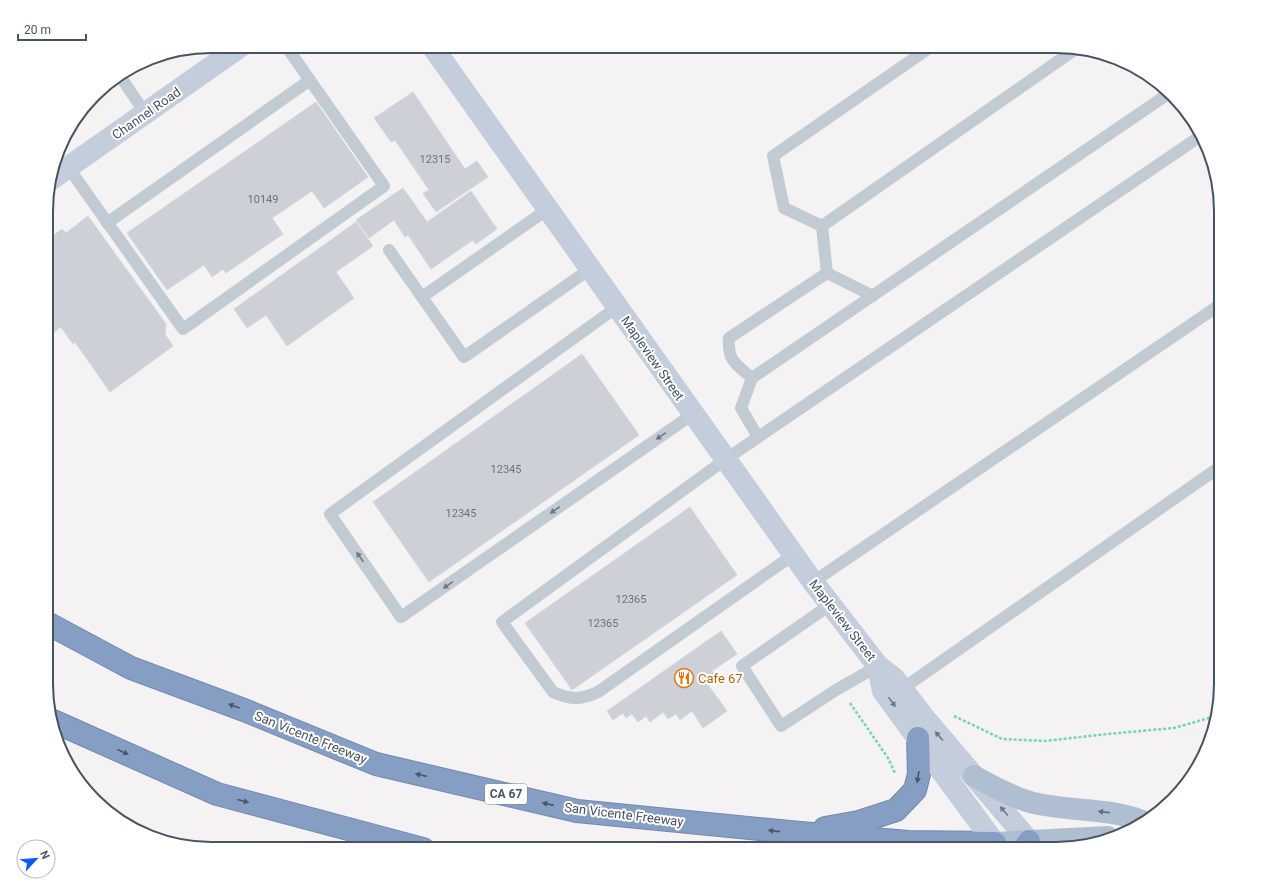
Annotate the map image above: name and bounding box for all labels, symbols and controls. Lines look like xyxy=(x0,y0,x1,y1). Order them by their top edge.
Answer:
scale bar xyxy=(18,16,86,42)
text: 20 m xyxy=(24,23,51,37)
street label: Channel Road xyxy=(109,84,183,143)
house number: 12315 xyxy=(420,153,450,166)
house number: 10149 xyxy=(248,193,278,206)
street label: Mapleview Street xyxy=(618,313,687,403)
one-way arrow xyxy=(656,432,666,440)
house number: 12345 xyxy=(491,463,521,476)
one-way arrow xyxy=(549,506,560,514)
house number: 12345 xyxy=(446,507,476,520)
one-way arrow xyxy=(356,552,364,562)
street label: Mapleview Street xyxy=(806,577,879,664)
one-way arrow xyxy=(443,581,453,589)
house number: 12365 xyxy=(616,593,646,606)
house number: 12365 xyxy=(588,617,618,630)
restaurant icon: Cafe 67 xyxy=(673,667,695,689)
place label: Cafe 67 xyxy=(698,671,743,686)
one-way arrow xyxy=(887,697,895,707)
one-way arrow xyxy=(228,702,240,708)
street label: San Vicente Freeway xyxy=(252,708,369,767)
one-way arrow xyxy=(935,730,944,741)
one-way arrow xyxy=(117,750,129,756)
one-way arrow xyxy=(415,771,427,777)
one-way arrow xyxy=(914,771,920,783)
road number: CA 67 xyxy=(485,784,527,804)
one-way arrow xyxy=(237,798,250,804)
street label: San Vicente Freeway xyxy=(564,800,684,829)
one-way arrow xyxy=(542,801,554,807)
one-way arrow xyxy=(999,806,1008,817)
one-way arrow xyxy=(1098,809,1110,815)
one-way arrow xyxy=(768,827,780,834)
north arrow xyxy=(16,839,56,879)
text: N xyxy=(37,848,52,861)

